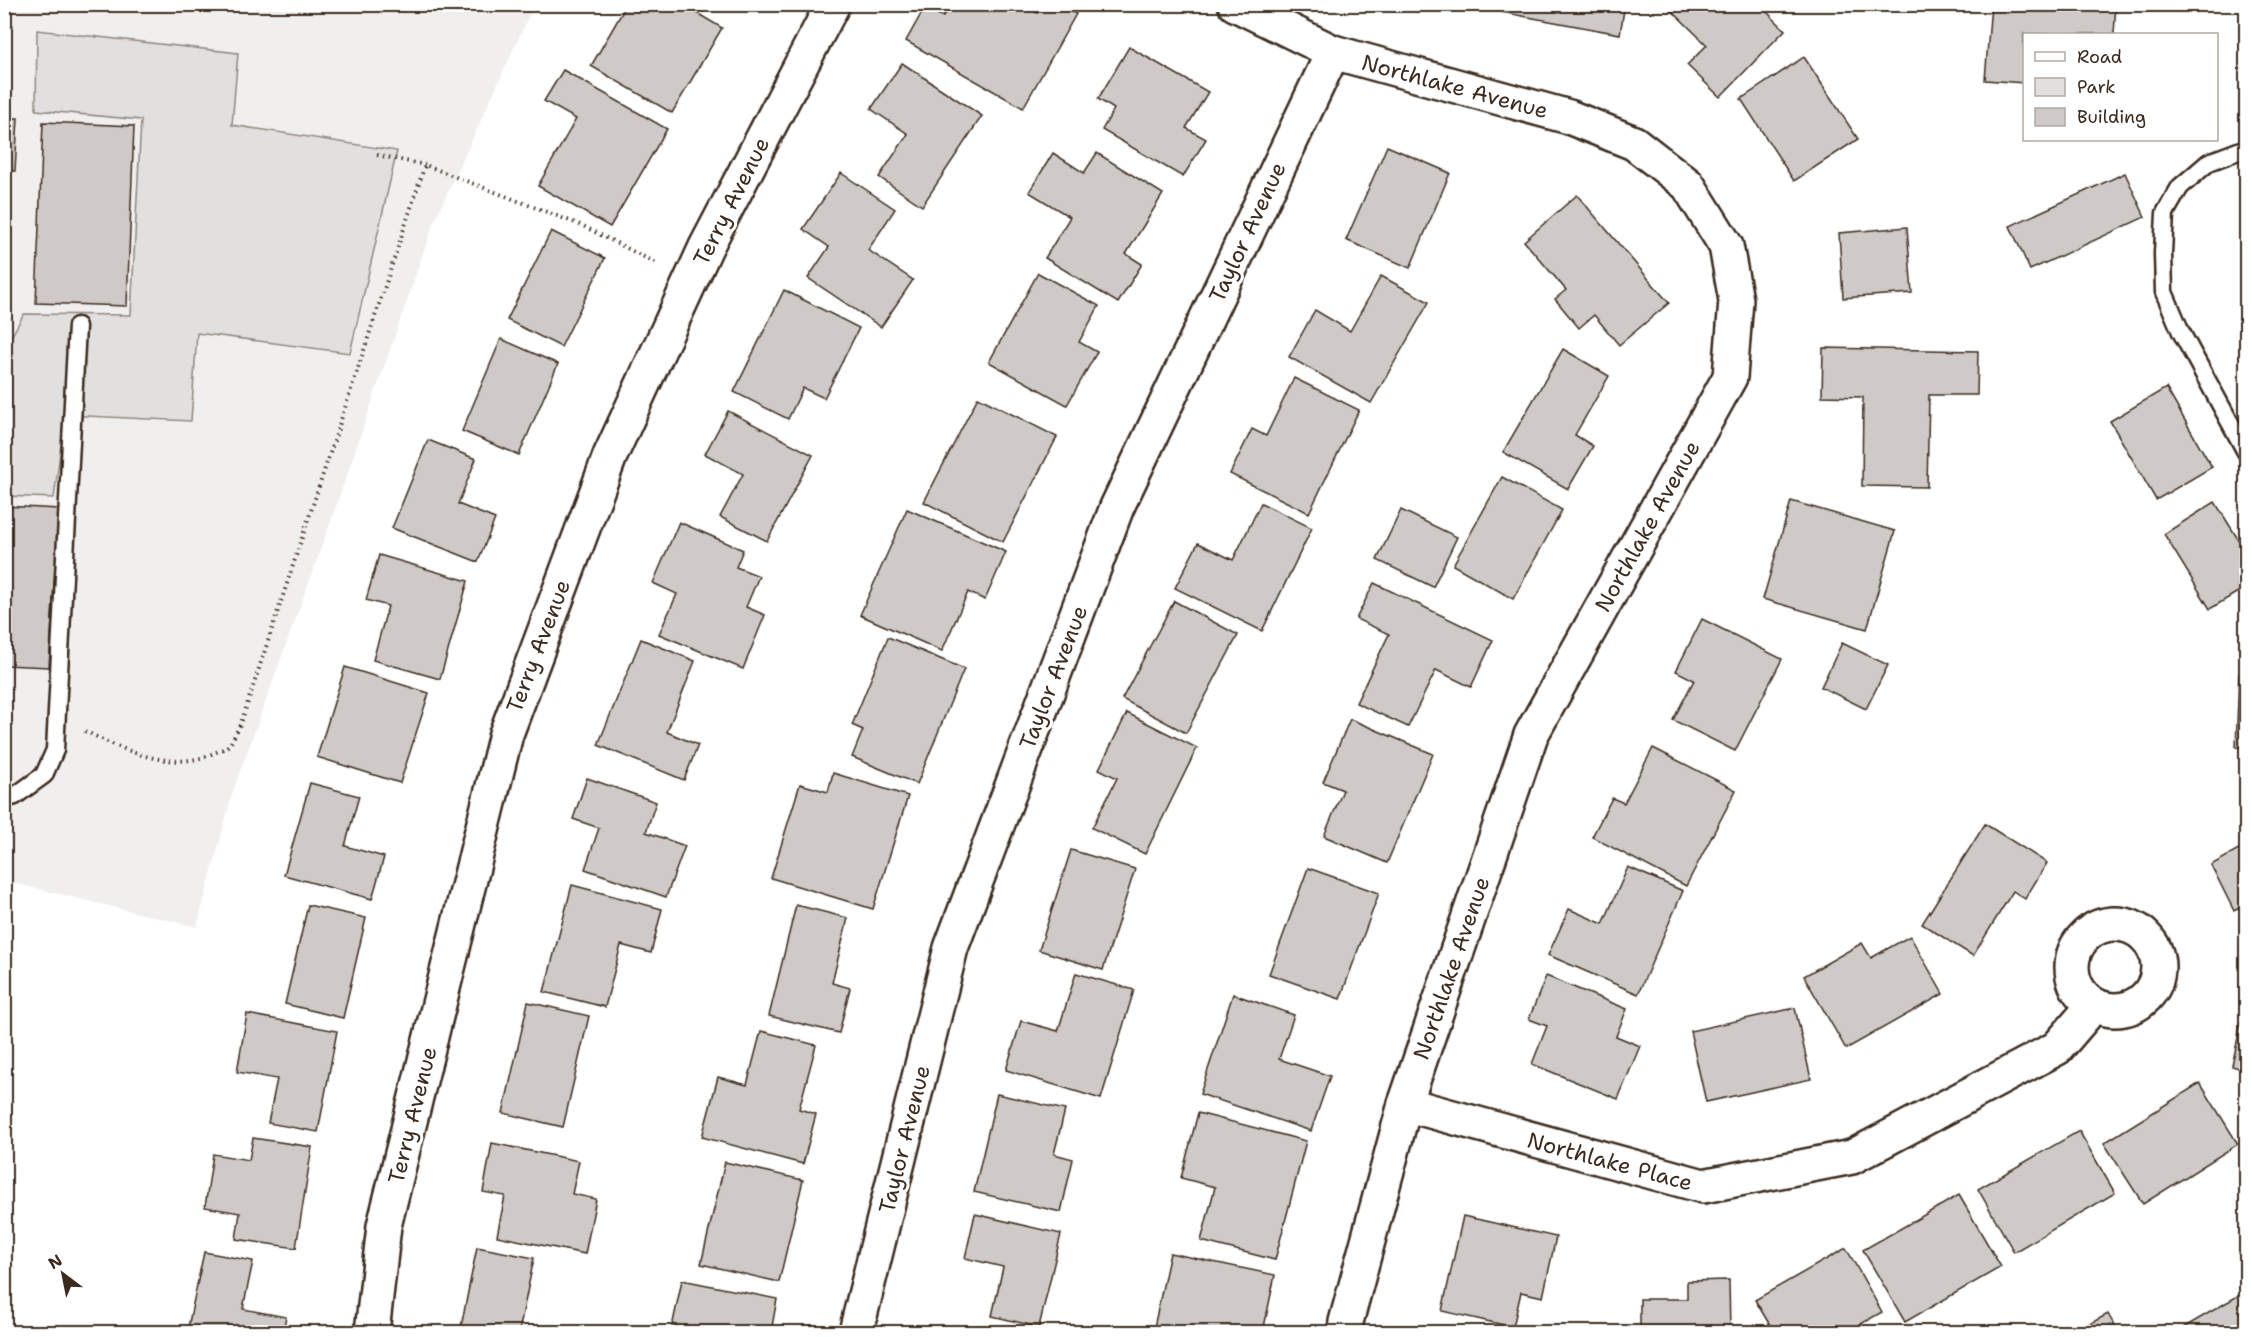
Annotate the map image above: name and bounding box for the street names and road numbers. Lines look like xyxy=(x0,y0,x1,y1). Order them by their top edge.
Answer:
street label: Northlake Avenue xyxy=(1359,48,1551,125)
street label: Terry Avenue xyxy=(687,132,776,270)
street label: Taylor Avenue xyxy=(1202,157,1293,307)
street label: Northlake Avenue xyxy=(1588,435,1707,617)
street label: Terry Avenue xyxy=(500,576,577,717)
street label: Taylor Avenue xyxy=(1013,601,1094,753)
street label: Northlake Avenue xyxy=(1407,873,1496,1064)
street label: Terry Avenue xyxy=(381,1044,444,1187)
street label: Taylor Avenue xyxy=(872,1062,937,1216)
street label: Northlake Place xyxy=(1524,1125,1696,1198)

